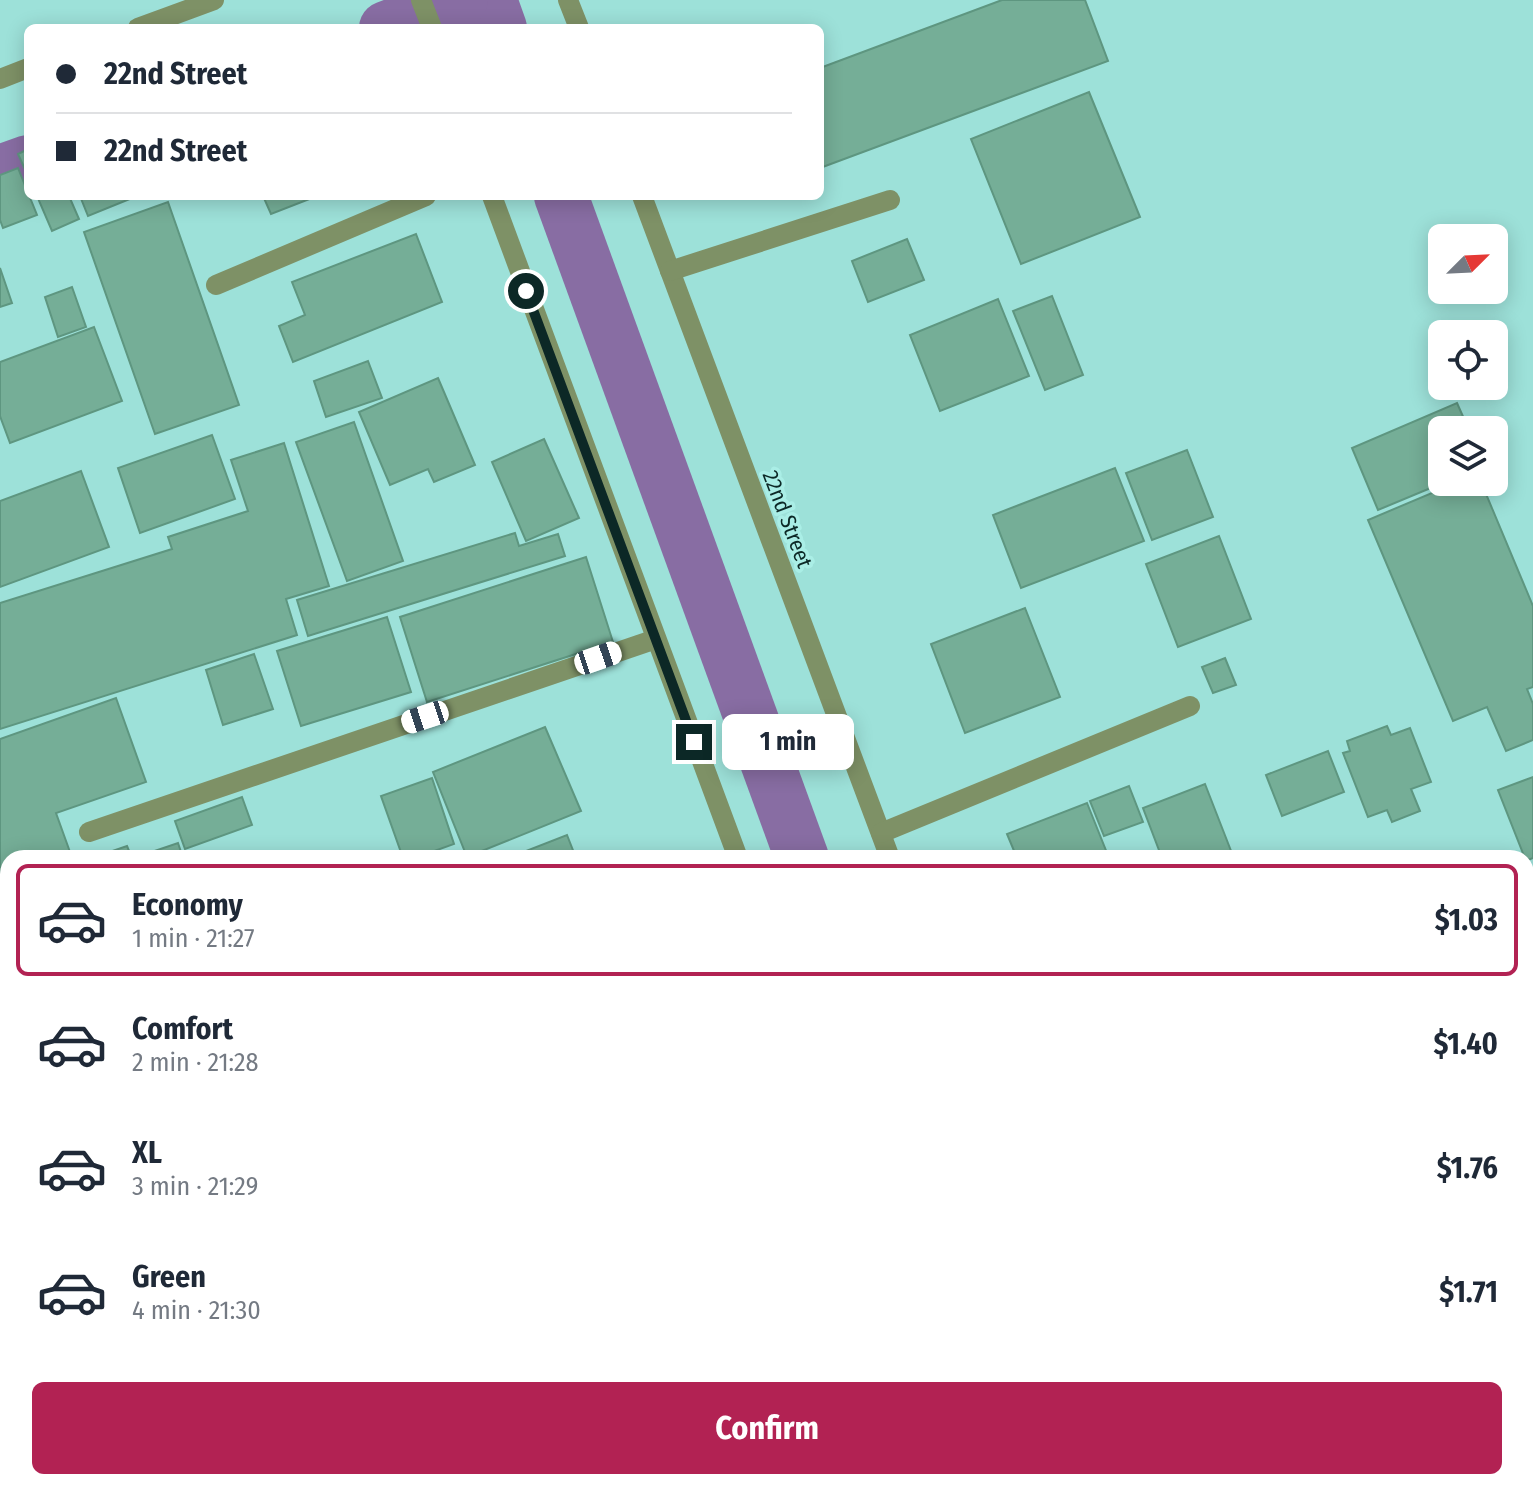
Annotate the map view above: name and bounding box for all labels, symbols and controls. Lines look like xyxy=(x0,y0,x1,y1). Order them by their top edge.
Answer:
text: 22nd Street xyxy=(104,56,247,92)
text: 22nd Street xyxy=(104,133,247,169)
north arrow xyxy=(1428,224,1508,304)
map controls xyxy=(1428,224,1508,496)
route start xyxy=(508,273,544,309)
button: locate xyxy=(1428,320,1508,400)
button: layers xyxy=(1428,416,1508,496)
street label: 22nd Street xyxy=(757,467,819,572)
car xyxy=(571,639,625,677)
car xyxy=(398,698,452,736)
callout: 1 min xyxy=(722,714,854,770)
route end xyxy=(676,724,712,760)
text: 1 min xyxy=(760,726,816,757)
icon: car xyxy=(36,884,108,956)
text: Economy xyxy=(132,887,243,923)
text: $1.03 xyxy=(1435,902,1498,938)
text: 1 min · 21:27 xyxy=(132,923,255,954)
icon: car xyxy=(36,1008,108,1080)
text: Comfort xyxy=(132,1011,233,1047)
text: $1.40 xyxy=(1433,1026,1498,1062)
text: 2 min · 21:28 xyxy=(132,1047,259,1078)
icon: car xyxy=(36,1132,108,1204)
text: XL xyxy=(132,1135,162,1171)
text: $1.76 xyxy=(1437,1150,1498,1186)
text: 3 min · 21:29 xyxy=(132,1171,258,1202)
icon: car xyxy=(36,1256,108,1328)
text: Green xyxy=(132,1259,206,1295)
text: $1.71 xyxy=(1439,1274,1498,1310)
text: 4 min · 21:30 xyxy=(132,1295,261,1326)
button: Confirm xyxy=(32,1382,1502,1474)

